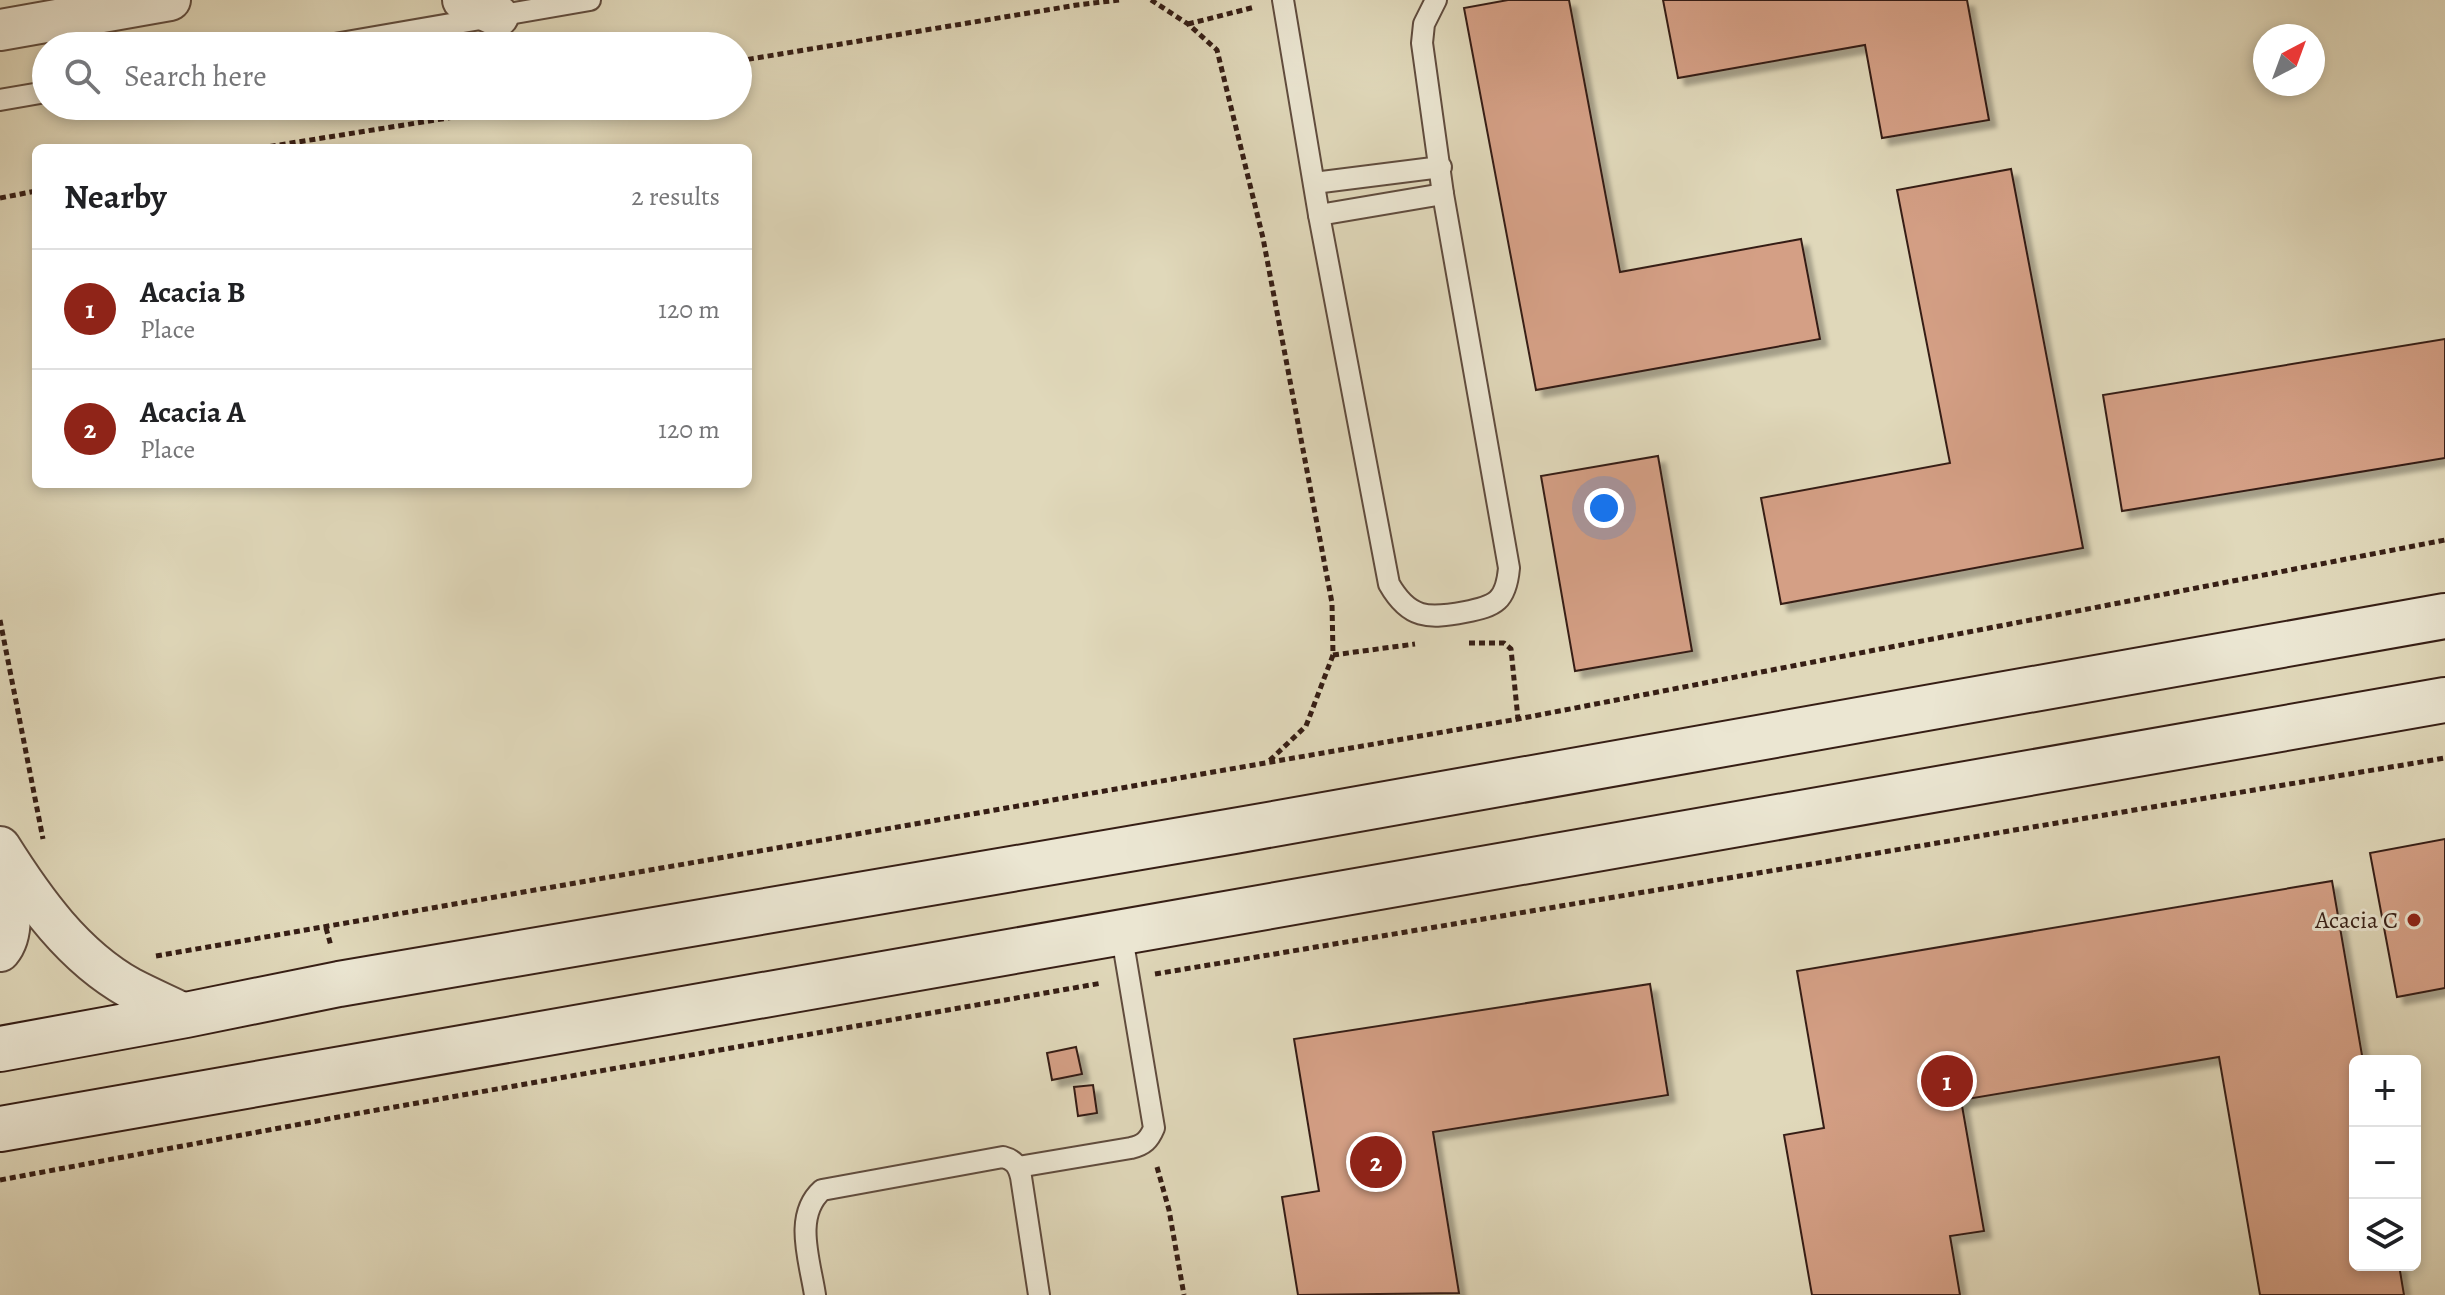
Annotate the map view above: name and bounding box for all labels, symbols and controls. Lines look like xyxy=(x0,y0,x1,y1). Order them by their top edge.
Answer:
north arrow xyxy=(2253,24,2325,96)
search box xyxy=(32,32,752,120)
icon: search xyxy=(60,54,104,98)
text: Search here xyxy=(124,56,267,96)
text: Nearby xyxy=(64,173,167,220)
text: 2 results xyxy=(631,179,720,214)
text: Acacia B xyxy=(140,272,246,312)
text: 1 xyxy=(85,292,95,327)
text: 120 m xyxy=(658,292,720,327)
text: Place xyxy=(140,312,195,347)
text: Acacia A xyxy=(140,392,245,432)
text: 2 xyxy=(84,412,96,447)
text: 120 m xyxy=(658,412,720,447)
text: Place xyxy=(140,432,195,467)
your location xyxy=(1584,488,1624,528)
place label: Acacia C xyxy=(2314,904,2398,936)
marker: Acacia C xyxy=(2405,911,2423,929)
pin: 1 xyxy=(1921,1051,1973,1111)
map controls xyxy=(2349,1055,2421,1271)
button: + xyxy=(2349,1055,2421,1127)
button: − xyxy=(2349,1127,2421,1199)
pin: 2 xyxy=(1350,1132,1402,1192)
button: layers xyxy=(2349,1199,2421,1271)

